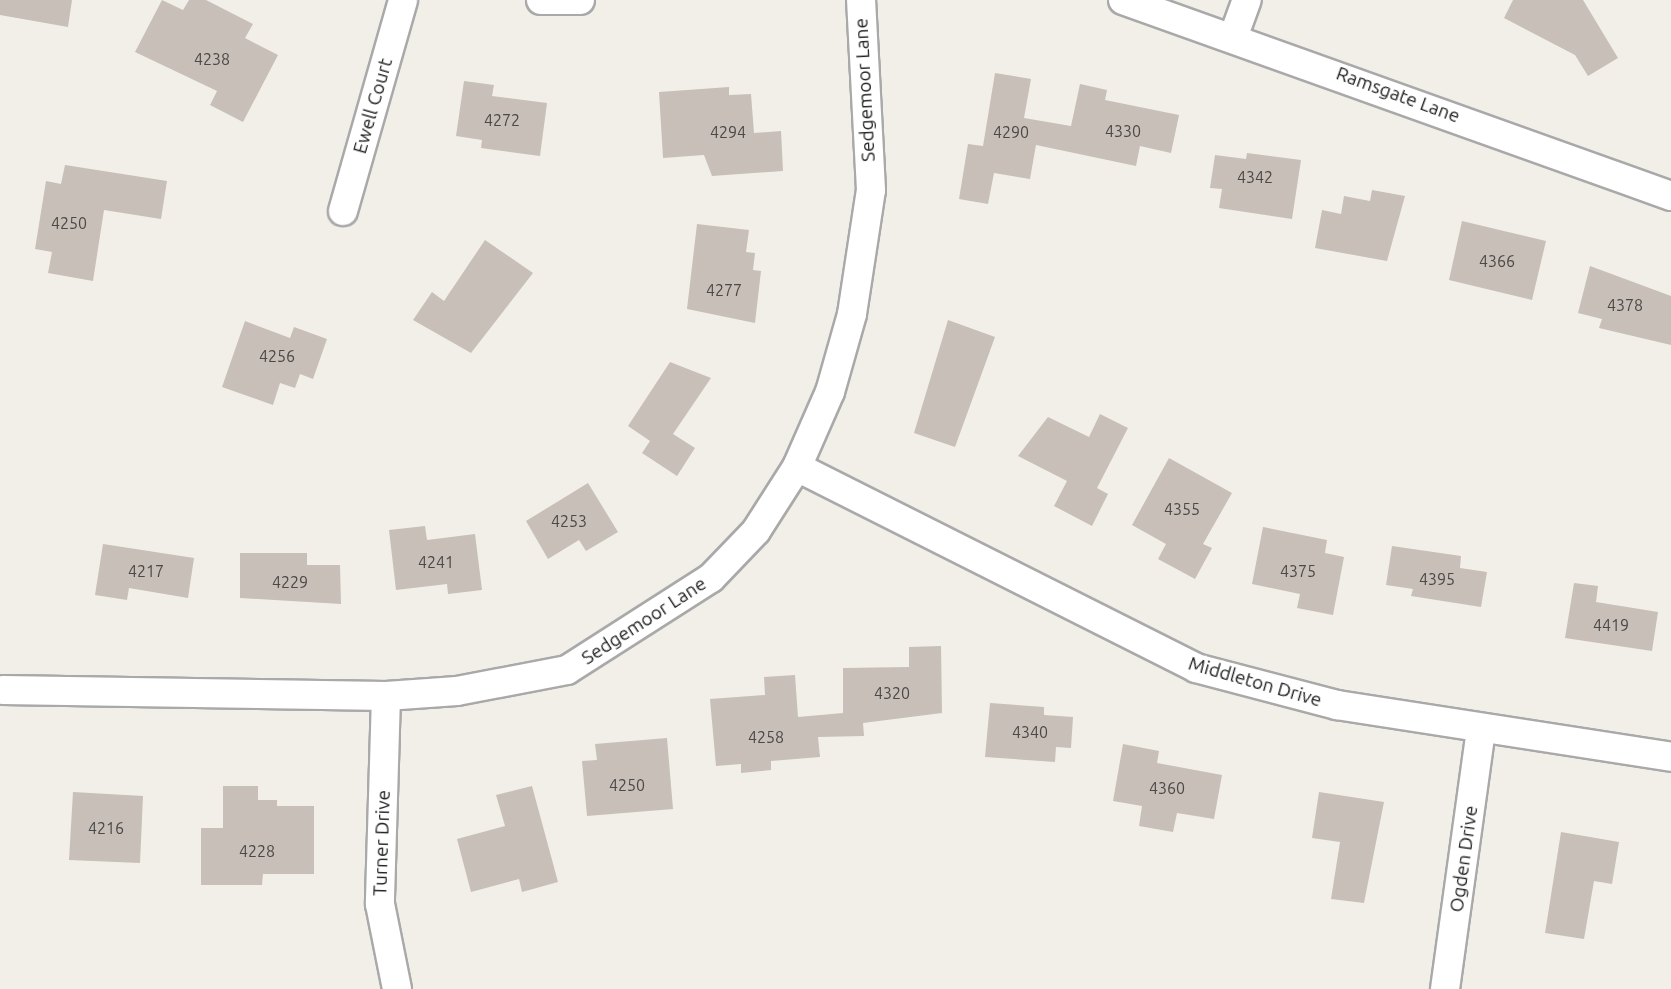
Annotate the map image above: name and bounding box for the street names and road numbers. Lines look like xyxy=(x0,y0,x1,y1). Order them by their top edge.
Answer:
street label: Sedgemoor Lane xyxy=(850,18,880,162)
street label: Ewell Court xyxy=(349,56,397,156)
street label: Ramsgate Lane xyxy=(1333,62,1463,128)
street label: Sedgemoor Lane xyxy=(577,572,711,670)
street label: Middleton Drive xyxy=(1186,652,1324,712)
street label: Turner Drive xyxy=(369,790,395,896)
street label: Ogden Drive xyxy=(1445,804,1483,914)

